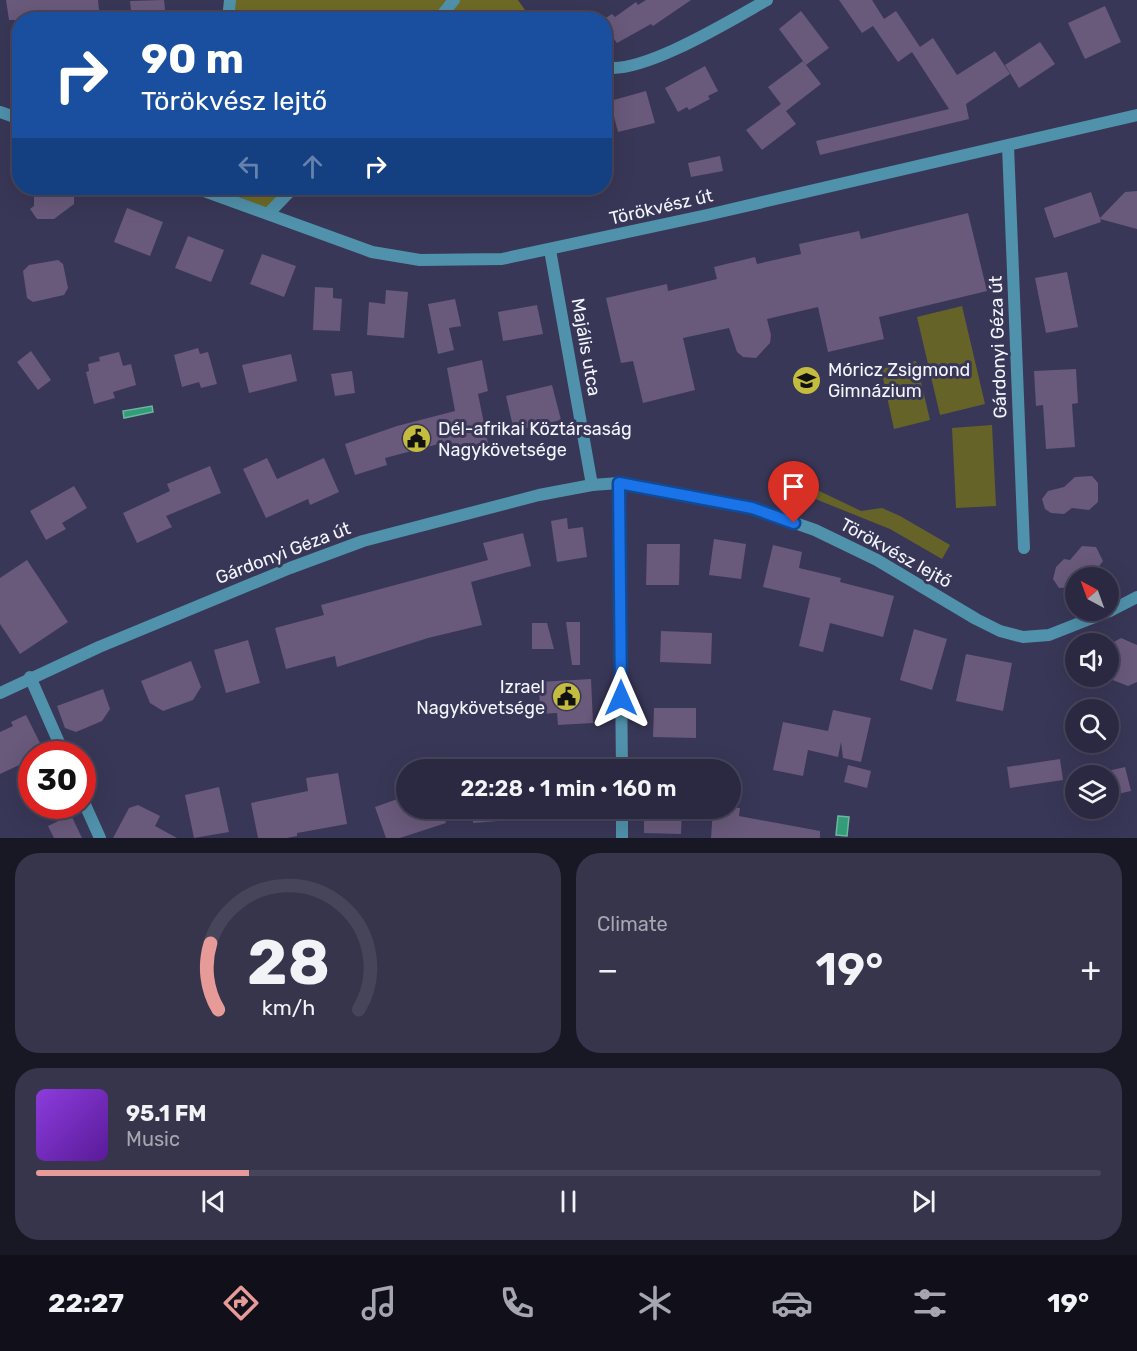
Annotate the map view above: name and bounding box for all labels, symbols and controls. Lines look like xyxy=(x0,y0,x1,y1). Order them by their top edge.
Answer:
text: 90 m xyxy=(141,34,244,84)
icon: right xyxy=(42,36,120,114)
text: Törökvész lejtő xyxy=(141,85,327,117)
icon: left xyxy=(233,150,266,183)
icon: ahead xyxy=(296,150,329,183)
icon: right xyxy=(359,150,392,183)
street label: Törökvész út xyxy=(607,184,715,230)
street label: Gárdonyi Géza út xyxy=(985,275,1011,419)
street label: Majális utca xyxy=(567,296,605,398)
place label: Móricz Zsigmond Gimnázium xyxy=(828,359,970,402)
school or university icon: Móricz Zsigmond Gimnázium xyxy=(791,364,823,396)
place label: Dél-afrikai Köztársaság Nagykövetsége xyxy=(438,418,632,461)
public building icon: Dél-afrikai Köztársaság Nagykövetsége xyxy=(401,423,433,455)
pin xyxy=(768,461,819,523)
icon: arrive xyxy=(777,470,810,503)
street label: Törökvész lejtő xyxy=(836,513,956,593)
street label: Gárdonyi Géza út xyxy=(212,517,354,589)
north arrow xyxy=(1065,567,1119,621)
map controls xyxy=(1065,567,1119,819)
button: sound xyxy=(1065,633,1119,687)
position arrow xyxy=(589,666,653,730)
place label: Izrael Nagykövetsége xyxy=(416,676,545,719)
public building icon: Izrael Nagykövetsége xyxy=(550,681,582,713)
button: search xyxy=(1065,699,1119,753)
speed limit sign: 30 xyxy=(18,741,96,819)
button: layers xyxy=(1065,765,1119,819)
text: 22:28 · 1 min · 160 m xyxy=(460,775,677,802)
text: Climate xyxy=(597,912,668,936)
text: 28 xyxy=(247,926,329,1000)
text: 19° xyxy=(815,943,883,996)
text: − xyxy=(597,950,618,989)
text: + xyxy=(1080,950,1101,989)
text: km/h xyxy=(261,995,315,1020)
text: 95.1 FM xyxy=(126,1100,206,1127)
text: Music xyxy=(126,1127,180,1151)
icon: previous xyxy=(197,1185,230,1218)
icon: pause xyxy=(552,1185,585,1218)
icon: next xyxy=(907,1185,940,1218)
icon: directions xyxy=(220,1282,262,1324)
icon: music xyxy=(358,1282,400,1324)
icon: phone xyxy=(496,1282,538,1324)
icon: climate xyxy=(634,1282,676,1324)
icon: car xyxy=(771,1282,813,1324)
icon: filters xyxy=(909,1282,951,1324)
text: 22:27 xyxy=(48,1287,124,1319)
text: 19° xyxy=(1047,1287,1089,1319)

